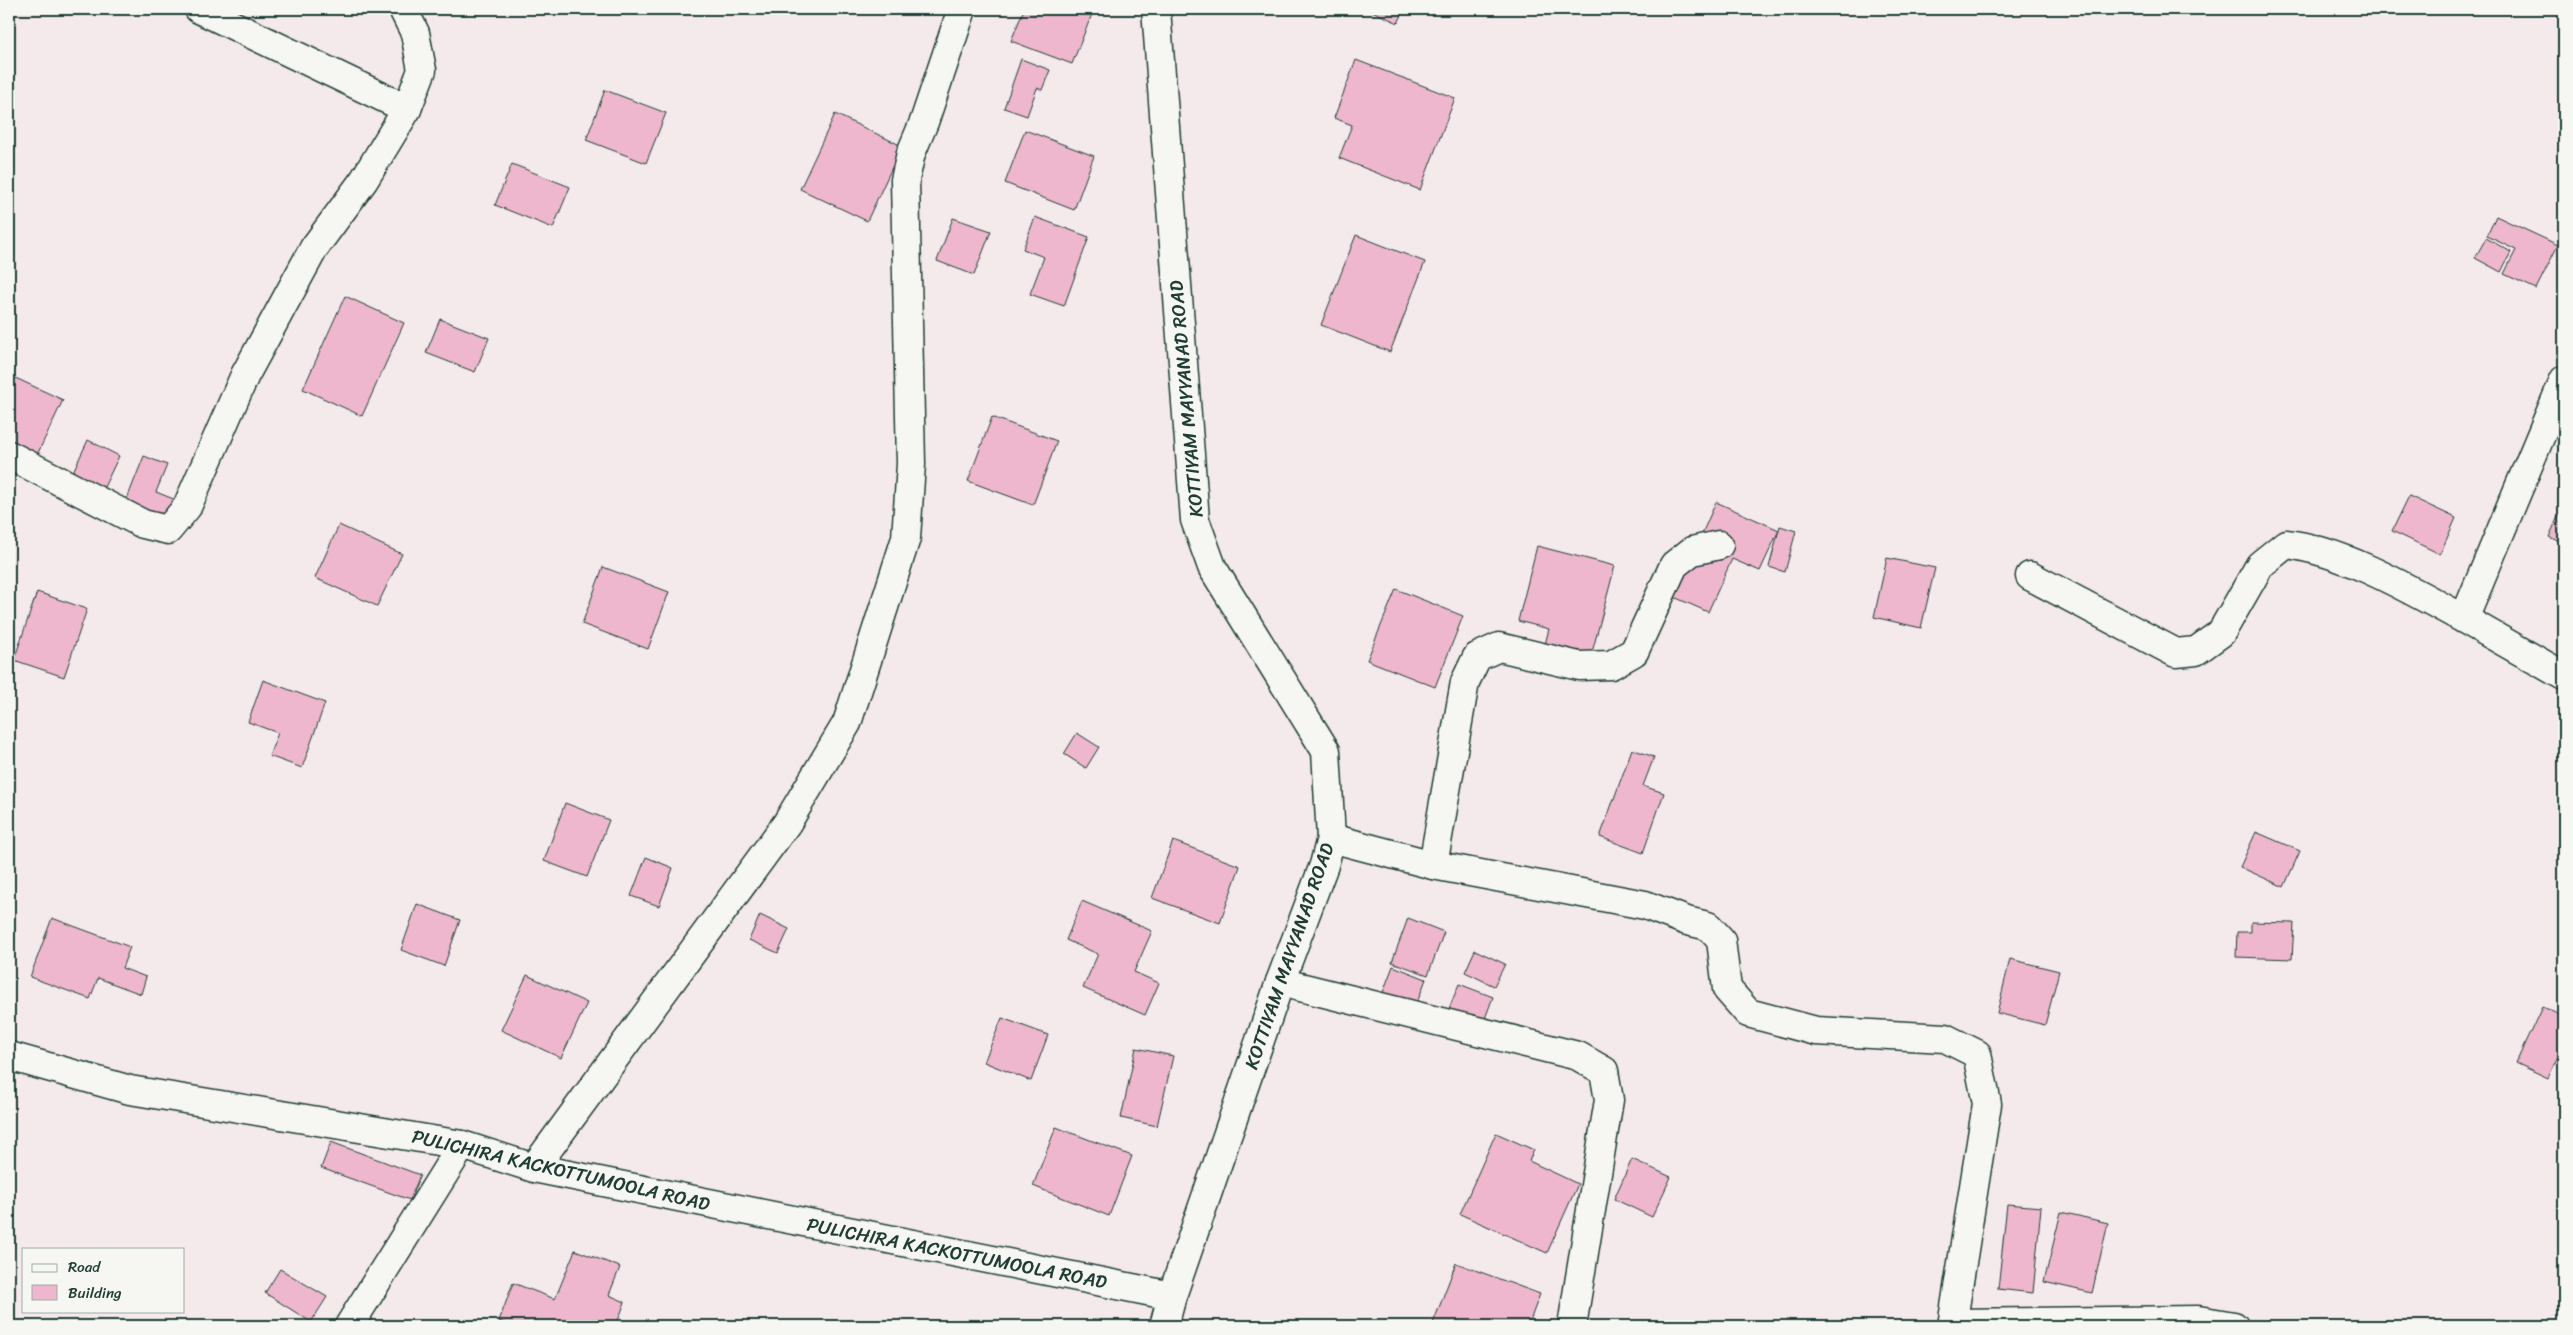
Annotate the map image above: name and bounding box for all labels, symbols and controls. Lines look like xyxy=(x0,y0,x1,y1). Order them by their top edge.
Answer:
street label: KOTTIYAM MAYYANAD ROAD xyxy=(1159,279,1213,519)
street label: KOTTIYAM MAYYANAD ROAD xyxy=(1235,838,1343,1074)
street label: PULICHIRA KACKOTTUMOOLA ROAD xyxy=(409,1120,714,1221)
street label: PULICHIRA KACKOTTUMOOLA ROAD xyxy=(804,1208,1110,1298)
legend xyxy=(22,1248,185,1312)
text: Road xyxy=(68,1254,101,1280)
text: Building xyxy=(68,1280,122,1306)

